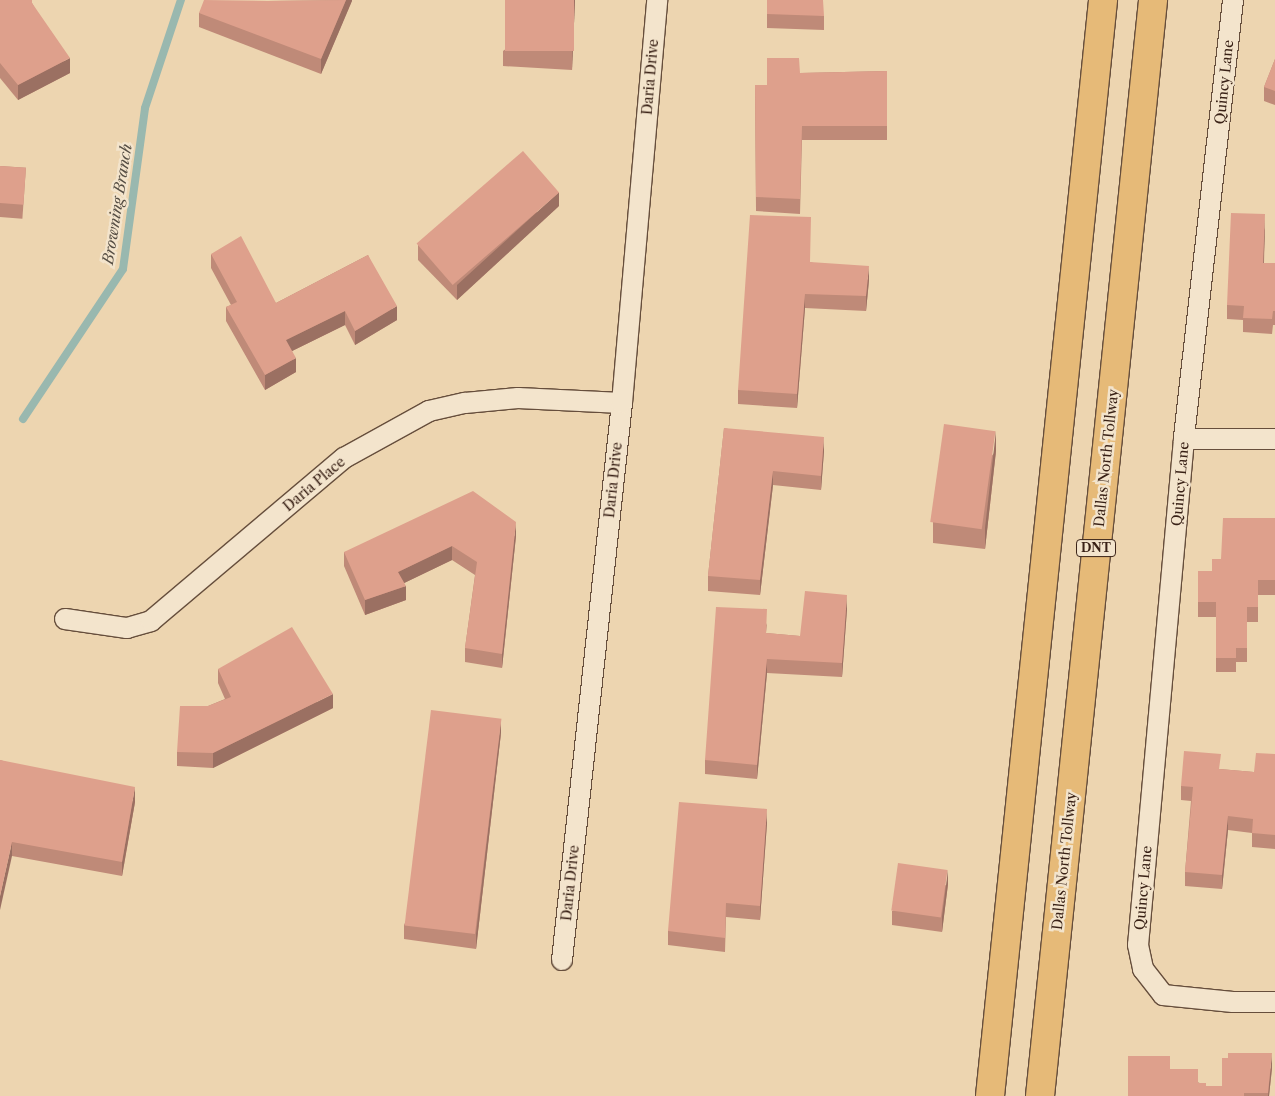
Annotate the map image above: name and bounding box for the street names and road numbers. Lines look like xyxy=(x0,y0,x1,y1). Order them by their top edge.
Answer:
street label: Daria Drive xyxy=(638,38,662,116)
street label: Quincy Lane xyxy=(1211,39,1237,125)
street label: Dallas North Tollway xyxy=(1090,388,1122,528)
street label: Daria Drive xyxy=(601,441,625,519)
street label: Quincy Lane xyxy=(1168,441,1192,527)
street label: Daria Place xyxy=(279,453,349,515)
road number: DNT xyxy=(1076,538,1116,558)
street label: Dallas North Tollway xyxy=(1048,791,1080,931)
street label: Daria Drive xyxy=(558,844,582,922)
street label: Quincy Lane xyxy=(1131,845,1155,931)

